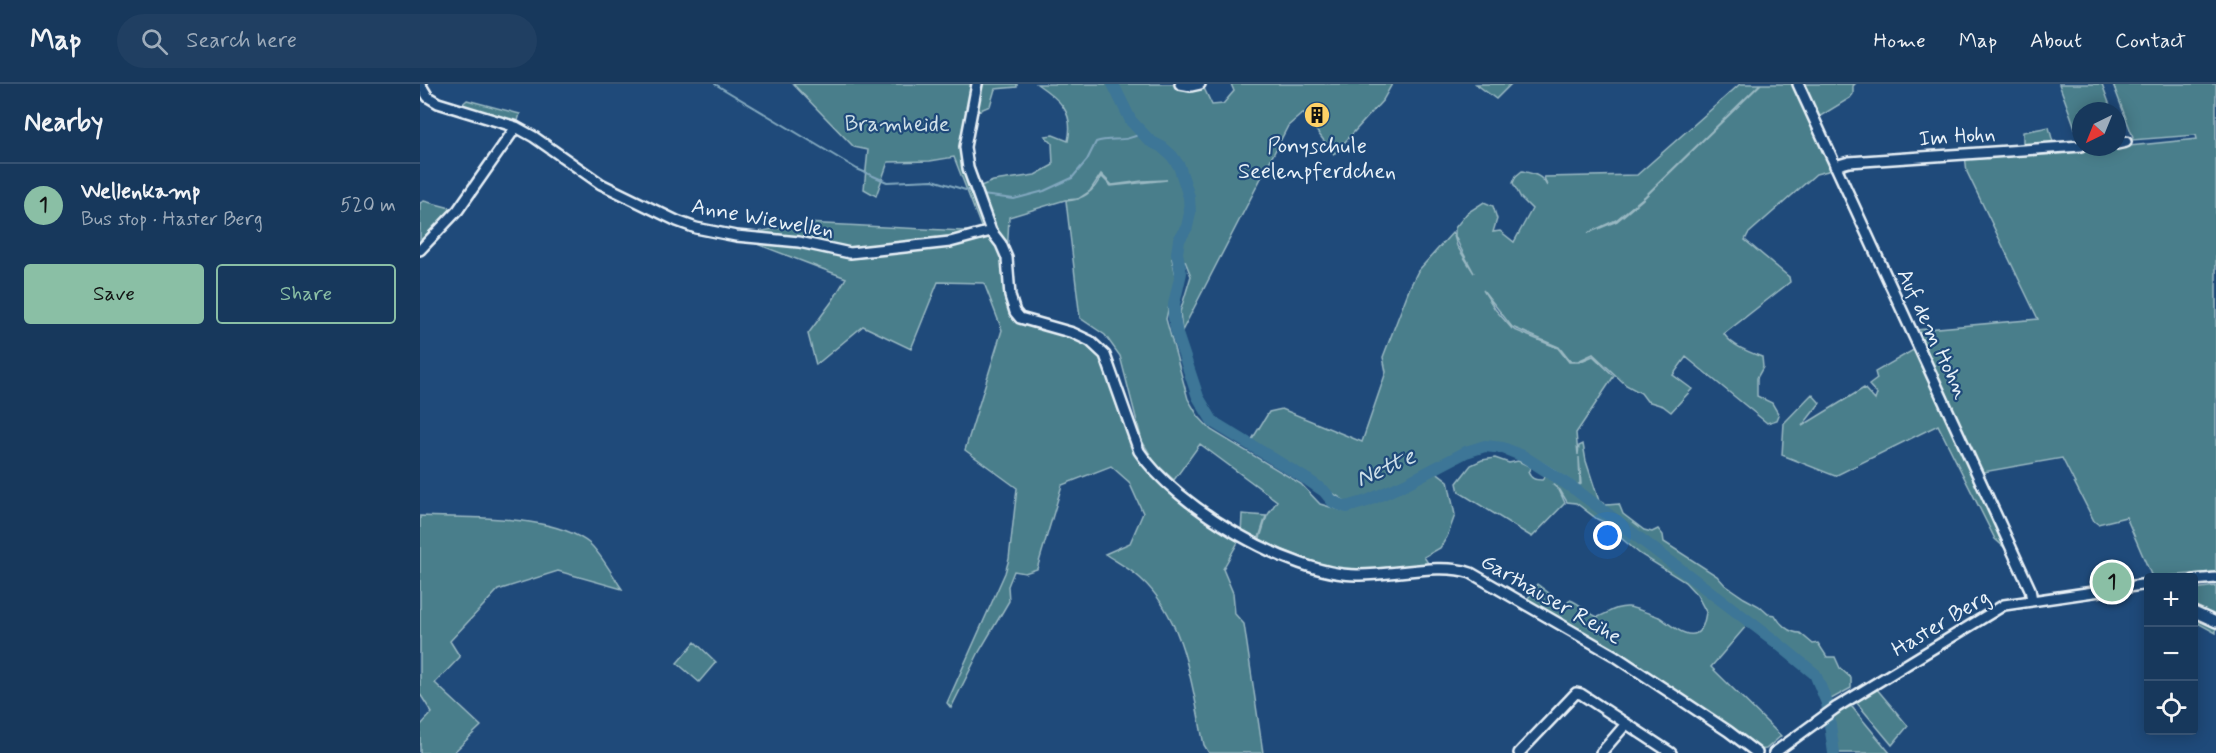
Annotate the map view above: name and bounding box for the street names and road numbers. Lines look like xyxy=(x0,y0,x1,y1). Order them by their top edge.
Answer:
street label: Im Hohn xyxy=(1918,120,1996,154)
street label: Anne Wiewellen xyxy=(689,193,836,245)
street label: Auf dem Hohn xyxy=(1890,264,1975,404)
street label: Garthauser Reihe xyxy=(1475,548,1627,652)
street label: Haster Berg xyxy=(1887,583,1996,665)

